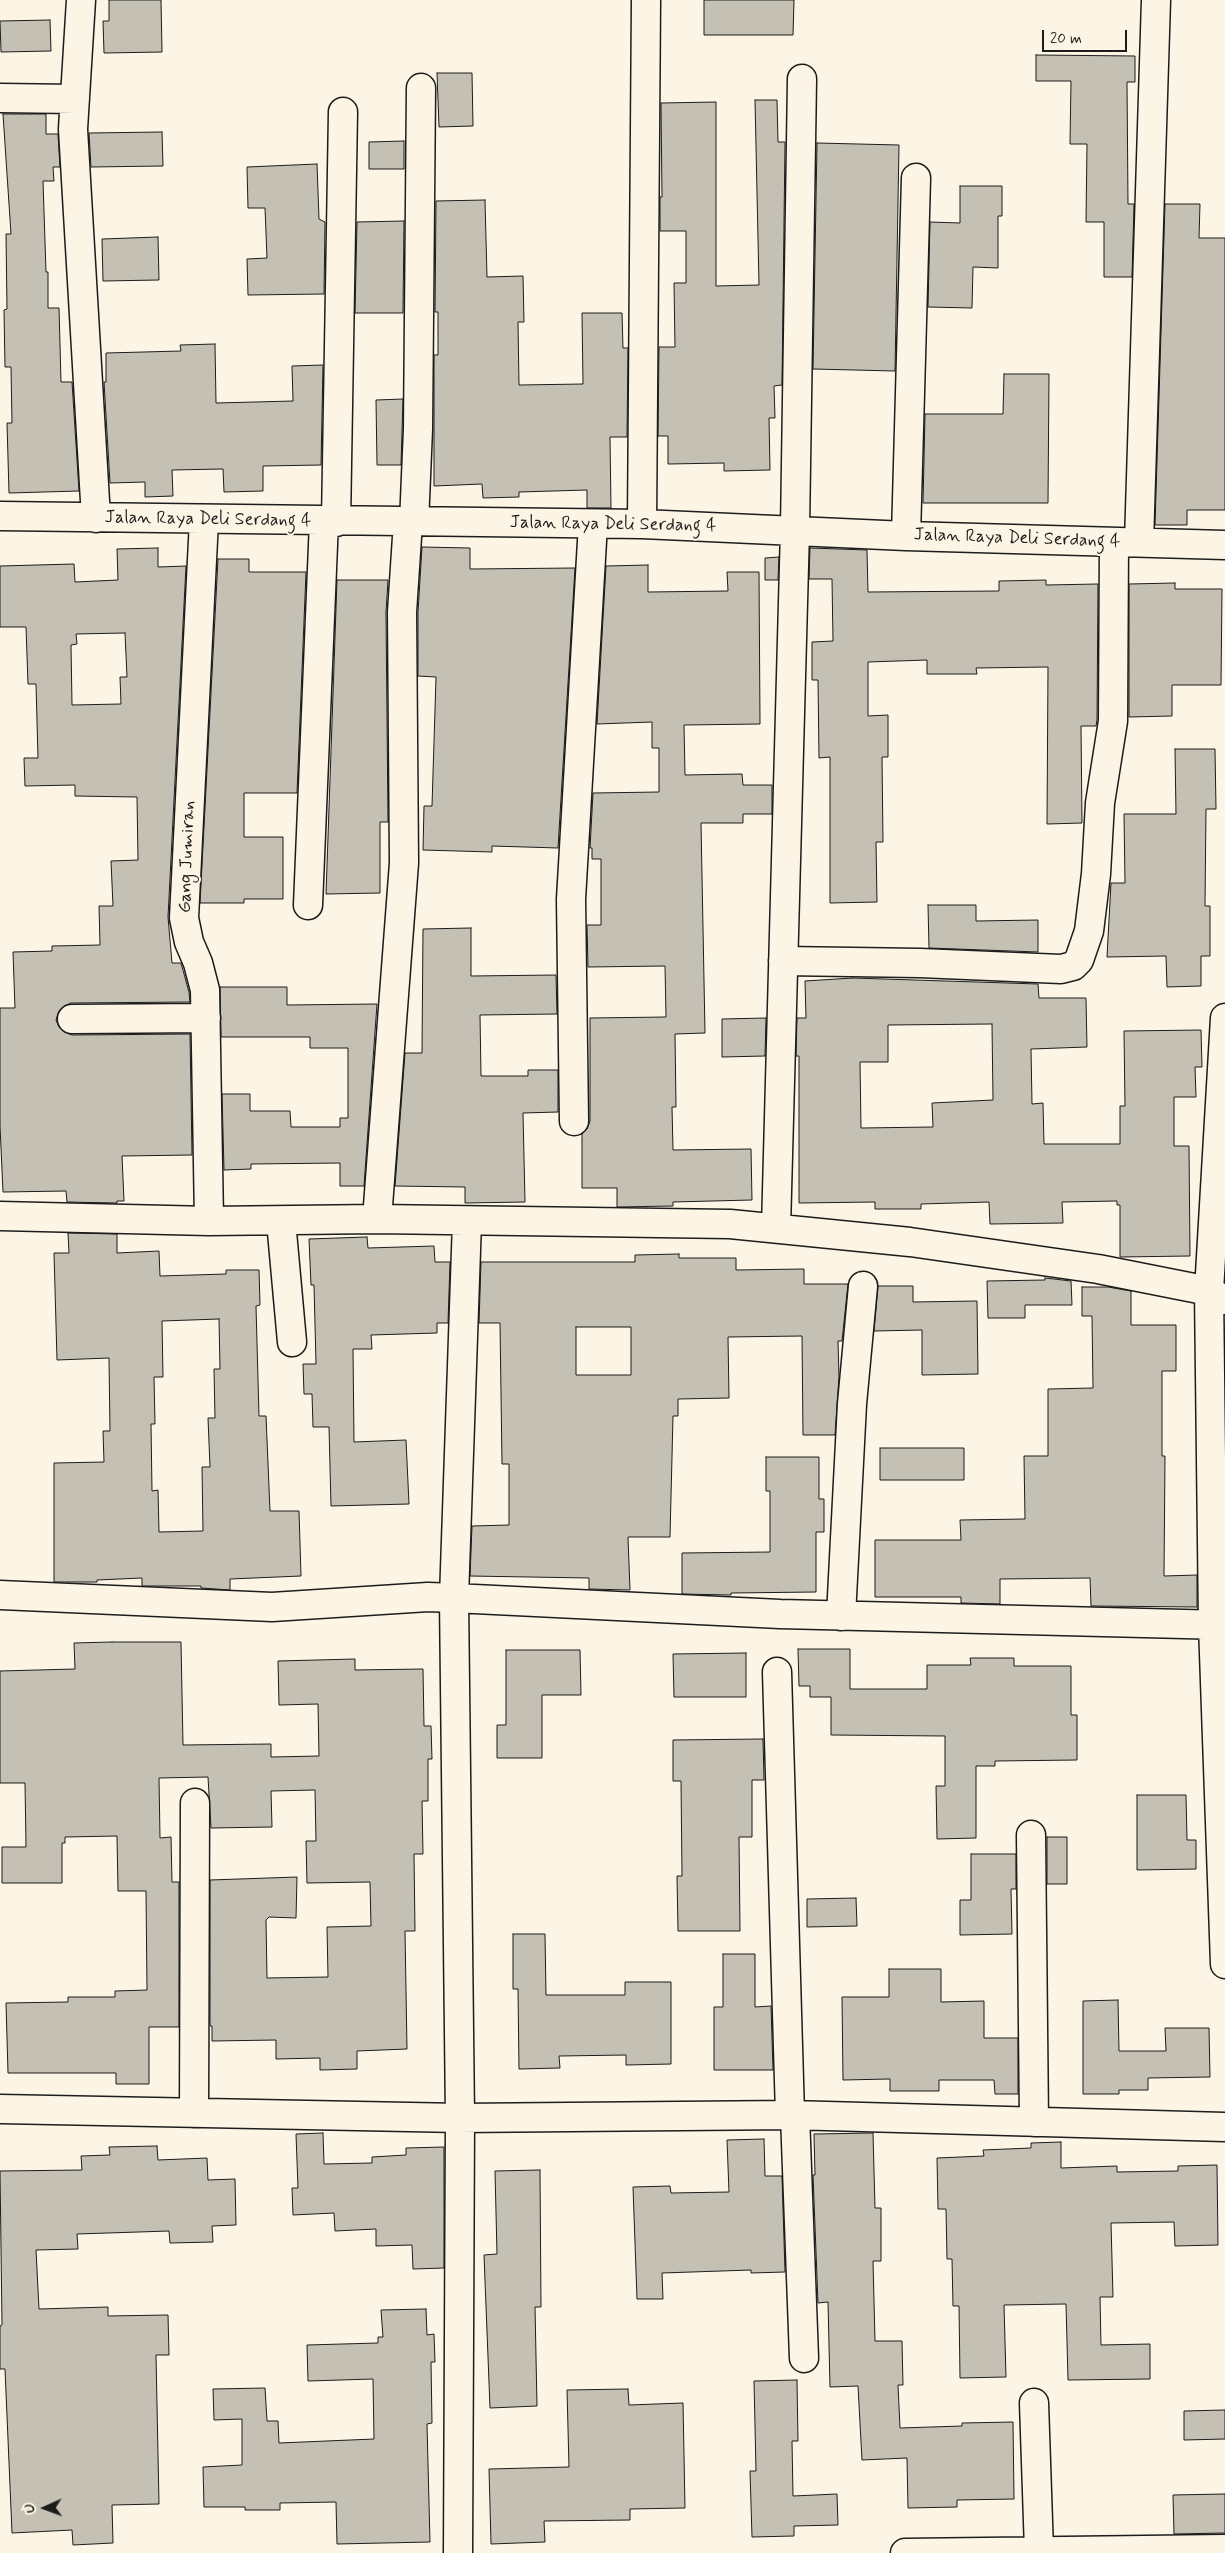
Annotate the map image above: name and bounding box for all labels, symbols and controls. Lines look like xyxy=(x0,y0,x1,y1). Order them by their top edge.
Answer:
scale bar xyxy=(1045,20,1130,52)
text: 20 m xyxy=(1050,29,1082,49)
street label: Jalan Raya Deli Serdang 4 xyxy=(104,507,312,533)
street label: Jalan Raya Deli Serdang 4 xyxy=(509,512,717,538)
street label: Jalan Raya Deli Serdang 4 xyxy=(913,525,1121,553)
street label: Gang Jumiran xyxy=(175,801,201,913)
north arrow xyxy=(20,2483,70,2533)
text: U xyxy=(21,2504,39,2513)

